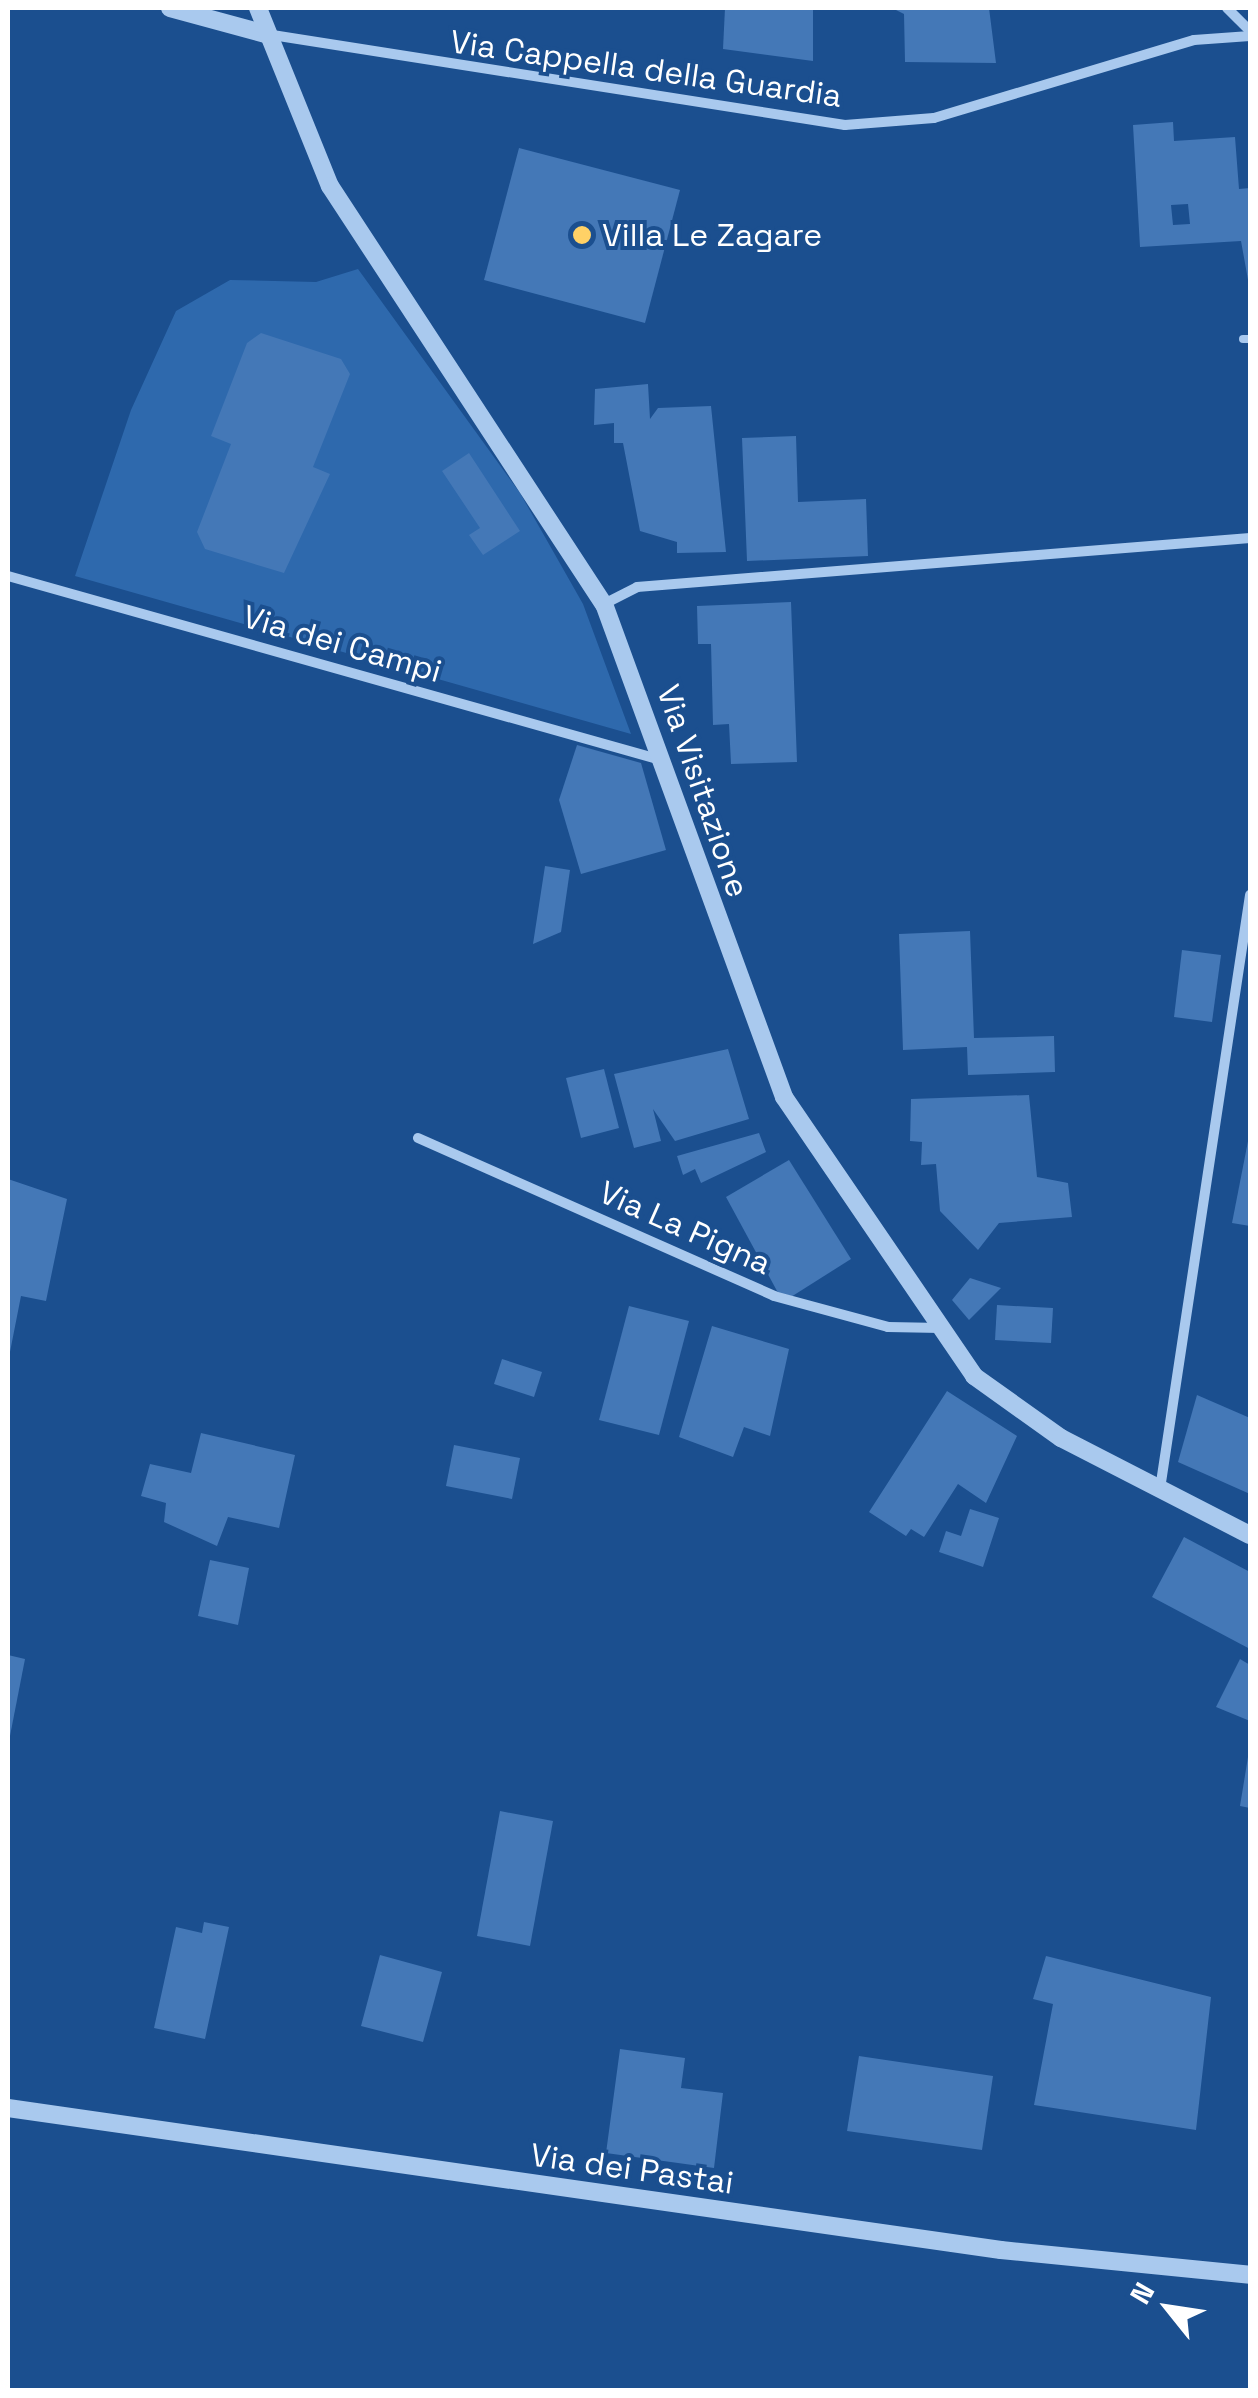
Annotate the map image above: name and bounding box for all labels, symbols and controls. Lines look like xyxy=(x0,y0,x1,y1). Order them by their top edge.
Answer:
street label: Via Cappella della Guardia xyxy=(448,23,844,115)
place label: Villa Le Zagare xyxy=(602,216,822,254)
marker: Villa Le Zagare xyxy=(571,224,593,246)
street label: Via dei Campi xyxy=(238,597,446,691)
street label: Via Visitazione xyxy=(649,680,757,902)
street label: Via La Pigna xyxy=(593,1173,777,1283)
street label: Via dei Pastai xyxy=(528,2136,736,2202)
north arrow xyxy=(1118,2258,1218,2358)
text: N xyxy=(1122,2276,1162,2310)

